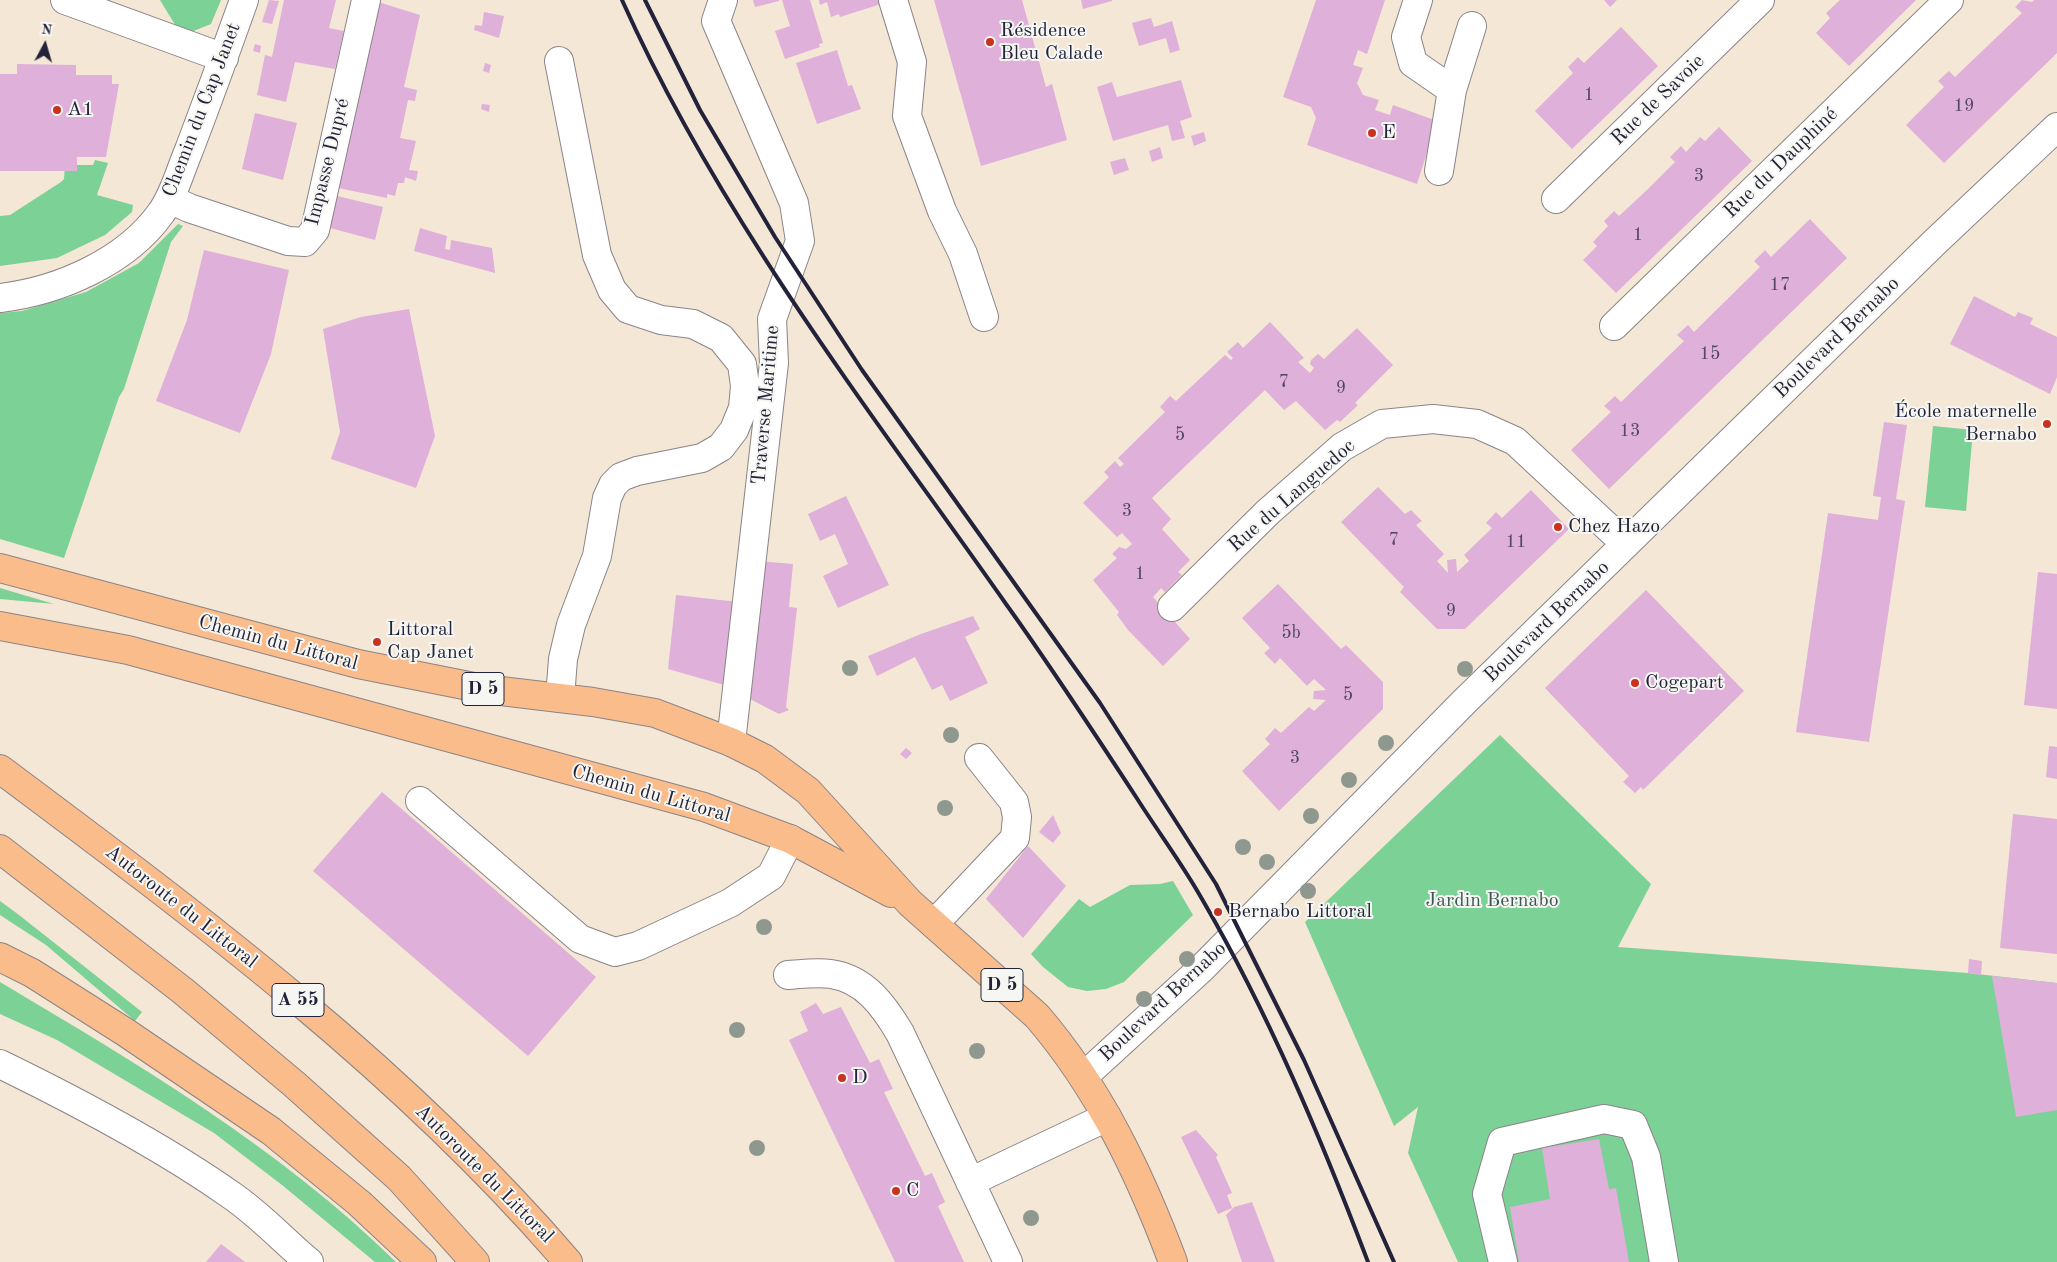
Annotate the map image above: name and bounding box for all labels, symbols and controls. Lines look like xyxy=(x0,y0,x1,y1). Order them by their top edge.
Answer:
street label: Chemin du Cap Janet xyxy=(158,19,246,201)
place label: Résidence Bleu Calade xyxy=(1000,19,1103,66)
north arrow xyxy=(20,20,70,70)
text: N xyxy=(41,23,53,38)
marker: Résidence Bleu Calade xyxy=(984,36,996,48)
street label: Rue de Savoie xyxy=(1606,49,1710,151)
house number: 1 xyxy=(1584,84,1594,106)
house number: 19 xyxy=(1954,95,1974,117)
street label: Impasse Dupré xyxy=(301,96,355,228)
place label: A1 xyxy=(67,98,94,122)
street label: Rue du Dauphiné xyxy=(1719,103,1843,223)
marker: A1 xyxy=(51,104,63,116)
place label: E xyxy=(1382,121,1396,145)
marker: E xyxy=(1366,127,1378,139)
house number: 3 xyxy=(1694,165,1704,187)
house number: 1 xyxy=(1633,224,1643,246)
street label: Boulevard Bernabo xyxy=(1769,272,1905,404)
house number: 17 xyxy=(1770,274,1790,296)
street label: Traverse Maritime xyxy=(747,324,785,486)
house number: 15 xyxy=(1700,343,1720,365)
house number: 7 xyxy=(1279,371,1289,393)
house number: 9 xyxy=(1336,377,1346,399)
place label: École maternelle Bernabo xyxy=(1894,400,2037,447)
marker: École maternelle Bernabo xyxy=(2041,418,2053,430)
house number: 13 xyxy=(1620,420,1640,442)
house number: 5 xyxy=(1175,424,1185,446)
street label: Rue du Languedoc xyxy=(1224,434,1360,558)
house number: 3 xyxy=(1122,500,1132,522)
place label: Chez Hazo xyxy=(1568,515,1660,539)
marker: Chez Hazo xyxy=(1552,521,1564,533)
house number: 7 xyxy=(1389,529,1399,551)
house number: 11 xyxy=(1506,531,1526,553)
street label: Boulevard Bernabo xyxy=(1479,556,1615,688)
house number: 1 xyxy=(1135,563,1145,585)
house number: 9 xyxy=(1446,600,1456,622)
street label: Chemin du Littoral xyxy=(196,610,360,676)
place label: Littoral Cap Janet xyxy=(387,618,474,665)
house number: 5b xyxy=(1281,622,1301,644)
marker: Littoral Cap Janet xyxy=(371,636,383,648)
place label: Cogepart xyxy=(1645,671,1724,695)
road number: D 5 xyxy=(462,672,504,706)
marker: Cogepart xyxy=(1629,677,1641,689)
house number: 5 xyxy=(1343,684,1353,706)
house number: 3 xyxy=(1290,747,1300,769)
street label: Chemin du Littoral xyxy=(569,760,733,828)
street label: Autoroute du Littoral xyxy=(100,840,262,974)
park label: Jardin Bernabo xyxy=(1425,889,1559,913)
place label: Bernabo Littoral xyxy=(1228,900,1372,924)
marker: Bernabo Littoral xyxy=(1212,906,1224,918)
street label: Boulevard Bernabo xyxy=(1094,937,1232,1067)
road number: D 5 xyxy=(981,968,1023,1002)
road number: A 55 xyxy=(272,984,324,1016)
place label: D xyxy=(852,1066,868,1090)
marker: D xyxy=(836,1072,848,1084)
street label: Autoroute du Littoral xyxy=(410,1100,558,1248)
place label: C xyxy=(906,1179,919,1203)
marker: C xyxy=(890,1185,902,1197)

